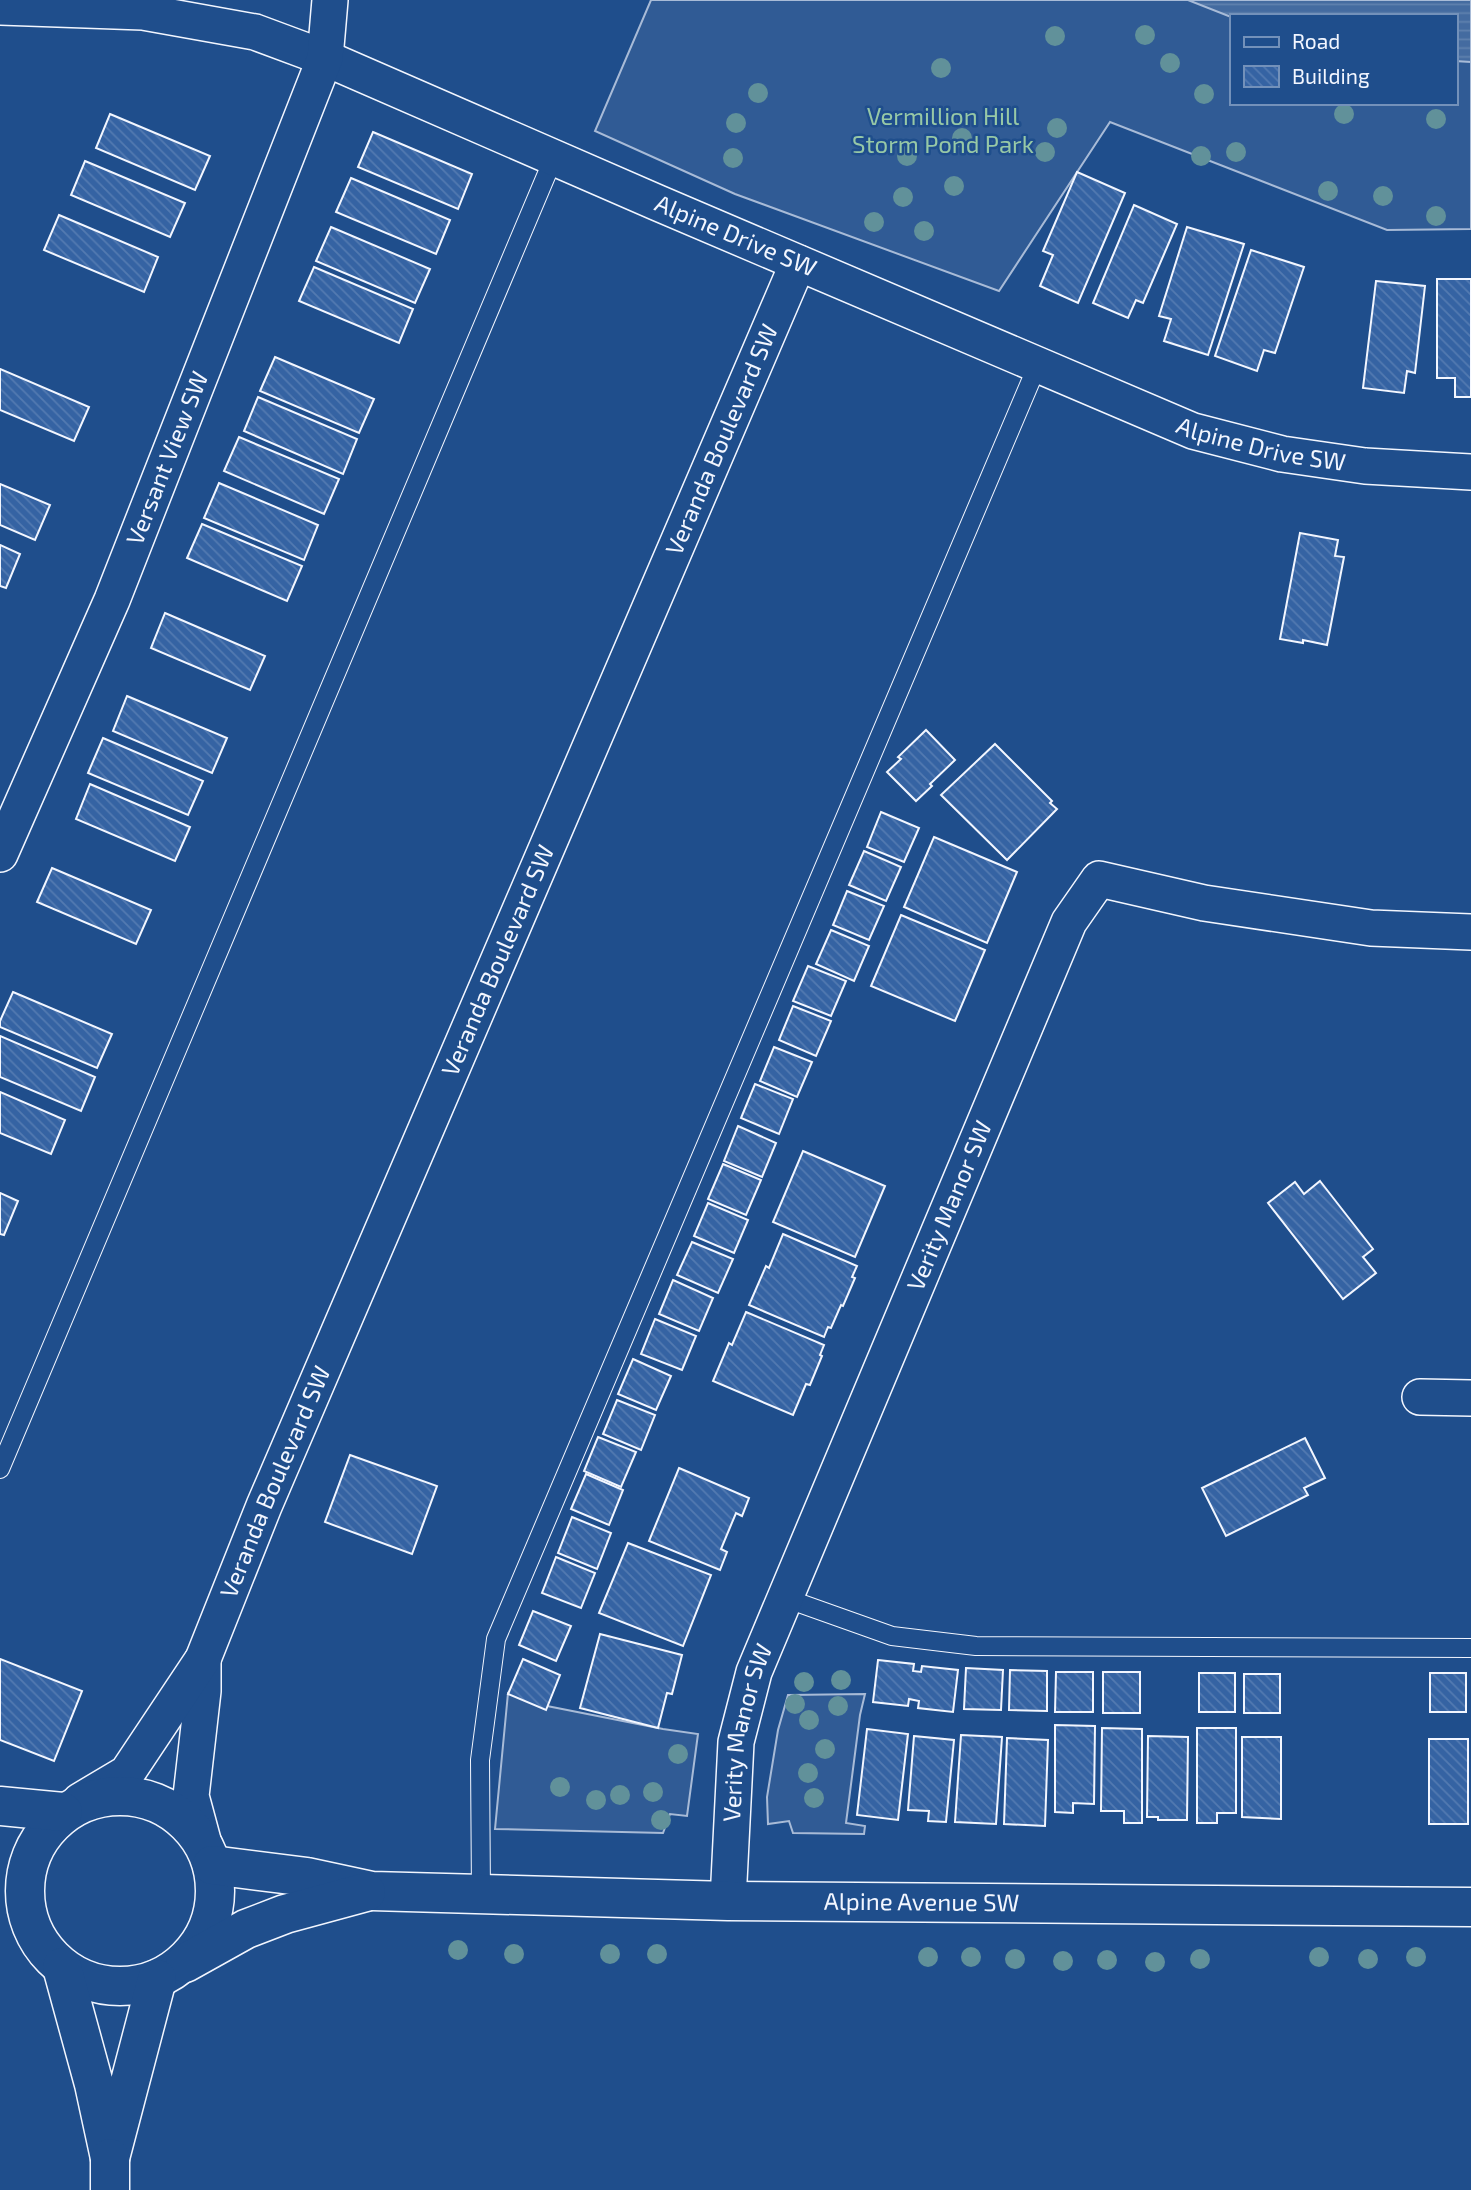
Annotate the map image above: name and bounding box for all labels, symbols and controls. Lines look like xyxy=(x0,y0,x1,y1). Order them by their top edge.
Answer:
legend xyxy=(1230,14,1457,105)
text: Road xyxy=(1292,28,1340,53)
text: Building xyxy=(1292,63,1370,88)
park label: Vermillion Hill Storm Pond Park xyxy=(852,101,1034,158)
street label: Alpine Drive SW xyxy=(651,187,821,282)
street label: Veranda Boulevard SW xyxy=(658,319,783,559)
street label: Versant View SW xyxy=(119,367,214,548)
street label: Alpine Drive SW xyxy=(1173,410,1348,476)
street label: Veranda Boulevard SW xyxy=(435,840,559,1080)
street label: Verity Manor SW xyxy=(900,1116,997,1295)
street label: Veranda Boulevard SW xyxy=(213,1361,336,1602)
street label: Verity Manor SW xyxy=(716,1639,777,1822)
street label: Alpine Avenue SW xyxy=(824,1886,1020,1916)

